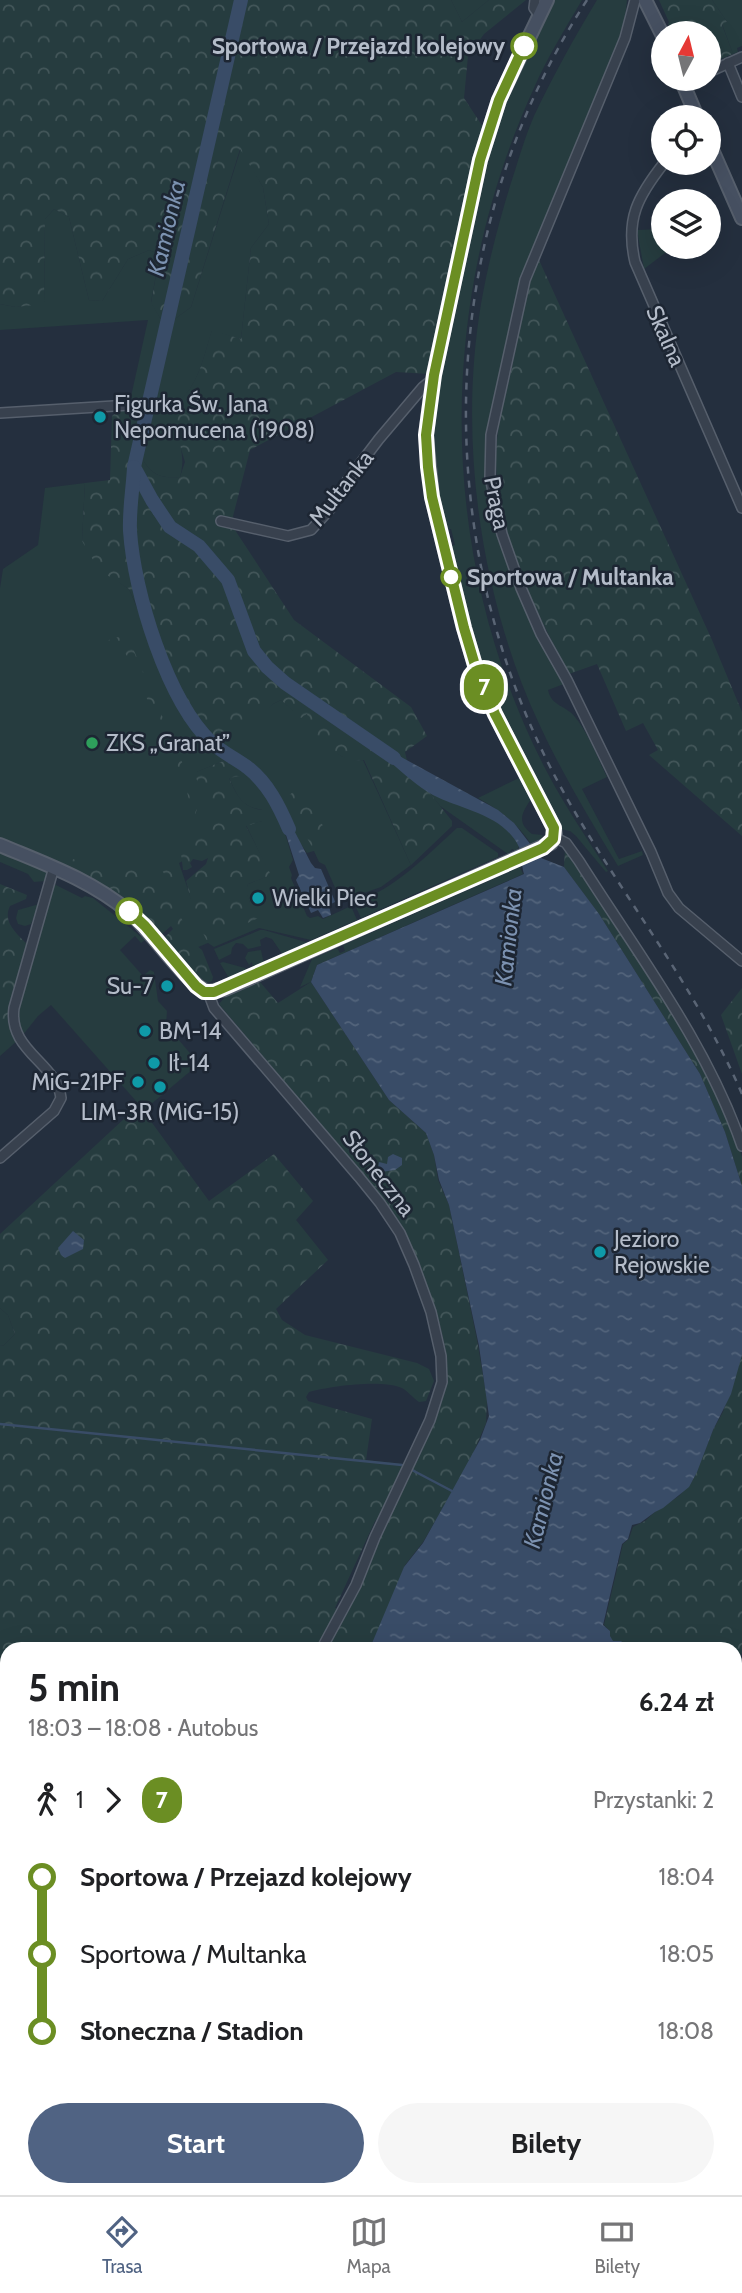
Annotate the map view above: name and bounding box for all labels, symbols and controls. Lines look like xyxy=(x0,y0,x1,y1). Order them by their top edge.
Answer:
north arrow xyxy=(651,21,721,91)
map controls xyxy=(651,21,721,259)
place label: Sportowa / Przejazd kolejowy xyxy=(212,32,506,60)
marker: Sportowa / Przejazd kolejowy xyxy=(511,33,537,59)
button: locate xyxy=(651,105,721,175)
water label: Kamionka xyxy=(141,177,191,279)
button: layers xyxy=(651,189,721,259)
street label: Skalna xyxy=(640,301,692,371)
place label: Figurka Św. Jana Nepomucena (1908) xyxy=(114,390,315,444)
marker: Figurka Św. Jana Nepomucena (1908) xyxy=(92,409,108,425)
street label: Multanka xyxy=(303,444,379,532)
street label: Praga xyxy=(478,474,516,532)
place label: Sportowa / Multanka xyxy=(467,563,674,591)
marker: Sportowa / Multanka xyxy=(441,567,461,587)
line badge: 7 xyxy=(461,664,507,710)
text: 7 xyxy=(478,672,490,701)
place label: ZKS „Granat” xyxy=(106,729,230,757)
marker: ZKS „Granat” xyxy=(84,735,100,751)
place label: Wielki Piec xyxy=(272,884,376,912)
water label: Kamionka xyxy=(488,887,528,987)
marker: Wielki Piec xyxy=(250,890,266,906)
unlabelled marker xyxy=(116,898,142,924)
place label: Su-7 xyxy=(107,972,153,1000)
marker: Su-7 xyxy=(159,978,175,994)
place label: BM-14 xyxy=(159,1017,222,1045)
marker: BM-14 xyxy=(137,1023,153,1039)
place label: Ił-14 xyxy=(168,1049,210,1077)
marker: Ił-14 xyxy=(146,1055,162,1071)
place label: MiG-21PF xyxy=(31,1068,124,1096)
marker: MiG-21PF xyxy=(130,1074,146,1090)
marker: LIM-3R (MiG-15) xyxy=(152,1079,168,1095)
place label: LIM-3R (MiG-15) xyxy=(81,1098,239,1126)
street label: Słoneczna xyxy=(337,1124,421,1222)
place label: Jezioro Rejowskie xyxy=(613,1225,710,1279)
marker: Jezioro Rejowskie xyxy=(592,1244,608,1260)
water label: Kamionka xyxy=(517,1449,569,1551)
text: 5 min xyxy=(28,1664,120,1711)
text: 6.24 zł xyxy=(639,1686,714,1718)
text: 18:03 – 18:08 · Autobus xyxy=(28,1714,258,1742)
icon: walk xyxy=(28,1781,66,1819)
icon: forward xyxy=(94,1781,132,1819)
text: 7 xyxy=(156,1785,168,1814)
text: 1 xyxy=(76,1786,84,1814)
text: Przystanki: 2 xyxy=(593,1786,714,1814)
text: Sportowa / Przejazd kolejowy xyxy=(80,1861,412,1893)
text: 18:04 xyxy=(658,1863,714,1891)
text: Sportowa / Multanka xyxy=(80,1938,306,1970)
text: 18:05 xyxy=(659,1940,714,1968)
text: Słoneczna / Stadion xyxy=(80,2015,304,2047)
text: 18:08 xyxy=(658,2017,714,2045)
button: Start xyxy=(28,2103,364,2183)
button: Bilety xyxy=(378,2103,714,2183)
tab: Trasa xyxy=(102,2213,142,2278)
tab: Mapa xyxy=(346,2213,391,2278)
tab: Bilety xyxy=(595,2213,640,2278)

